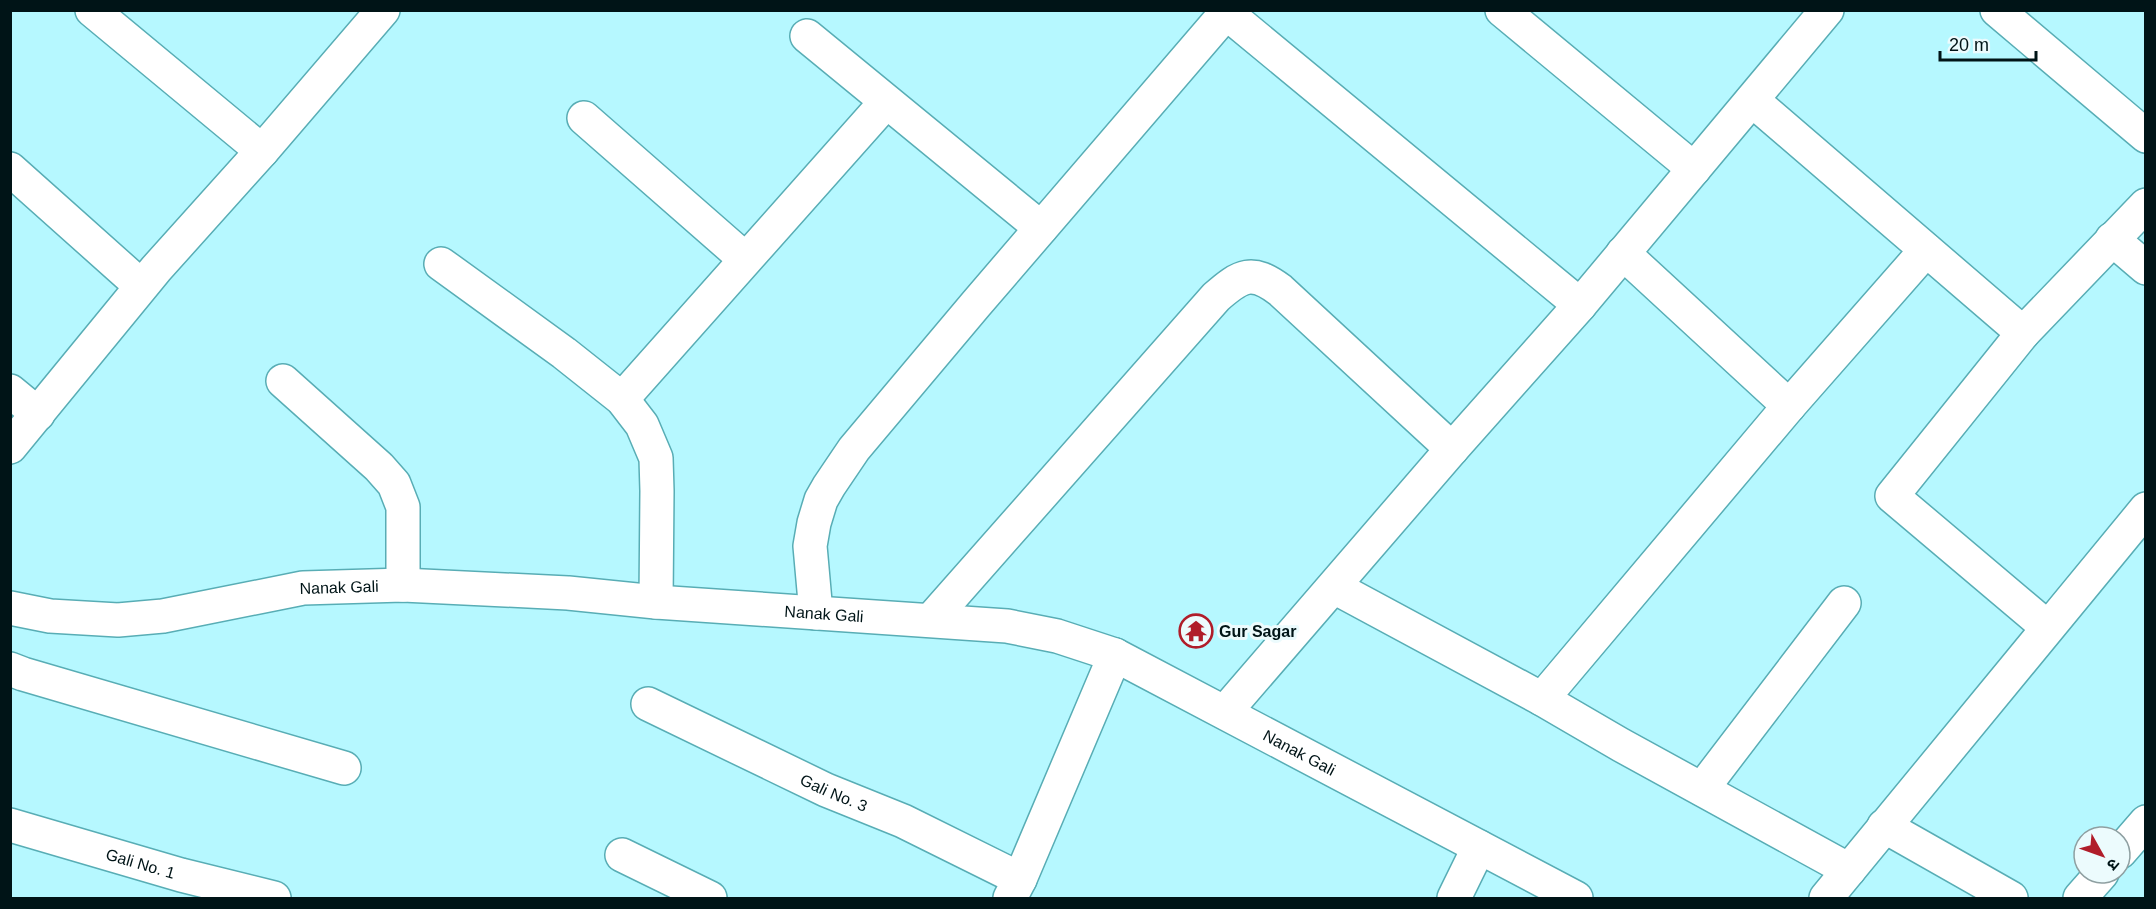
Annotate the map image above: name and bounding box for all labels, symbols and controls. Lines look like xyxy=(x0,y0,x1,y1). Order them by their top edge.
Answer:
scale bar xyxy=(1940,24,2036,62)
text: 20 m xyxy=(1949,35,1989,55)
street label: Nanak Gali xyxy=(299,577,379,597)
street label: Nanak Gali xyxy=(784,602,864,625)
temple icon: Gur Sagar xyxy=(1178,613,1214,649)
place label: Gur Sagar xyxy=(1219,623,1296,640)
street label: Nanak Gali xyxy=(1261,726,1339,778)
street label: Gali No. 3 xyxy=(798,770,870,814)
north arrow xyxy=(2072,825,2132,885)
street label: Gali No. 1 xyxy=(104,845,177,881)
text: उ xyxy=(2103,855,2123,874)

